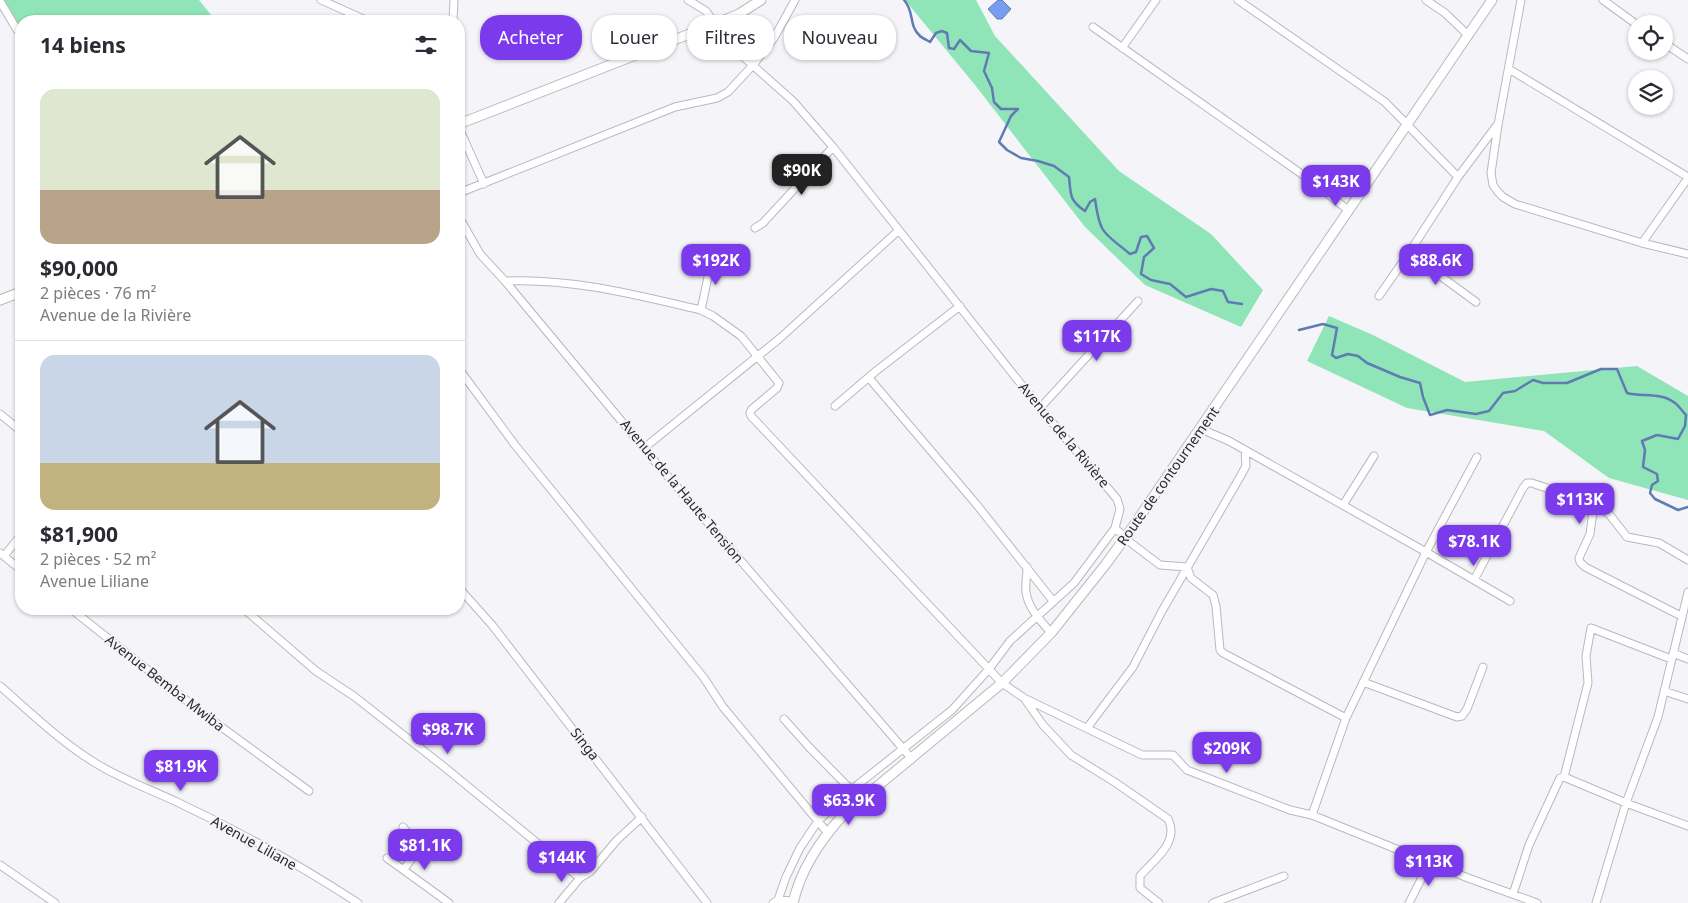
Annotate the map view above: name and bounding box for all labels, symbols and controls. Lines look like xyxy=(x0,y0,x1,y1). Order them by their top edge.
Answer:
chip: Acheter xyxy=(480,15,582,60)
chip: Louer xyxy=(592,15,677,60)
chip: Filtres xyxy=(687,15,774,60)
chip: Nouveau xyxy=(784,15,896,60)
map controls xyxy=(1628,15,1673,115)
button: locate xyxy=(1628,15,1673,60)
text: 14 biens xyxy=(40,31,126,59)
icon: filters xyxy=(412,31,440,59)
button: layers xyxy=(1628,70,1673,115)
icon: home xyxy=(195,122,285,212)
pin: $90K xyxy=(772,154,832,196)
text: $90K xyxy=(783,159,821,181)
pin: $143K xyxy=(1301,164,1371,207)
text: $143K xyxy=(1312,170,1360,192)
pin: $192K xyxy=(681,244,751,286)
pin: $88.6K xyxy=(1395,244,1477,286)
text: $192K xyxy=(692,249,740,271)
text: $88.6K xyxy=(1410,249,1462,271)
text: $90,000 xyxy=(40,254,118,282)
text: 2 pièces · 76 m² xyxy=(40,282,156,304)
text: Avenue de la Rivière xyxy=(40,304,191,326)
pin: $117K xyxy=(1062,320,1132,362)
text: $117K xyxy=(1073,325,1121,347)
street label: Avenue de la Rivière xyxy=(1015,378,1114,492)
icon: home xyxy=(195,387,285,477)
street label: Route de contournement xyxy=(1112,402,1223,549)
street label: Avenue de la Haute Tension xyxy=(617,415,748,567)
pin: $113K xyxy=(1545,482,1615,525)
text: $113K xyxy=(1556,488,1604,510)
text: $81,900 xyxy=(40,520,118,548)
pin: $78.1K xyxy=(1433,524,1515,567)
text: $78.1K xyxy=(1448,530,1500,552)
text: 2 pièces · 52 m² xyxy=(40,548,156,570)
text: Avenue Liliane xyxy=(40,570,149,592)
street label: Avenue Bemba Mwiba xyxy=(102,630,229,735)
pin: $98.7K xyxy=(407,712,489,755)
text: $98.7K xyxy=(422,718,474,740)
street label: Singa xyxy=(567,723,604,764)
pin: $209K xyxy=(1192,732,1262,774)
text: $209K xyxy=(1203,737,1251,759)
pin: $81.9K xyxy=(140,750,222,792)
text: $81.9K xyxy=(155,755,207,777)
pin: $63.9K xyxy=(808,784,890,826)
text: $63.9K xyxy=(823,789,875,811)
street label: Avenue Liliane xyxy=(208,811,301,874)
pin: $81.1K xyxy=(384,828,466,871)
text: $81.1K xyxy=(399,834,451,856)
pin: $144K xyxy=(527,840,597,883)
pin: $113K xyxy=(1394,844,1464,887)
text: $144K xyxy=(538,846,586,868)
text: $113K xyxy=(1405,850,1453,872)

